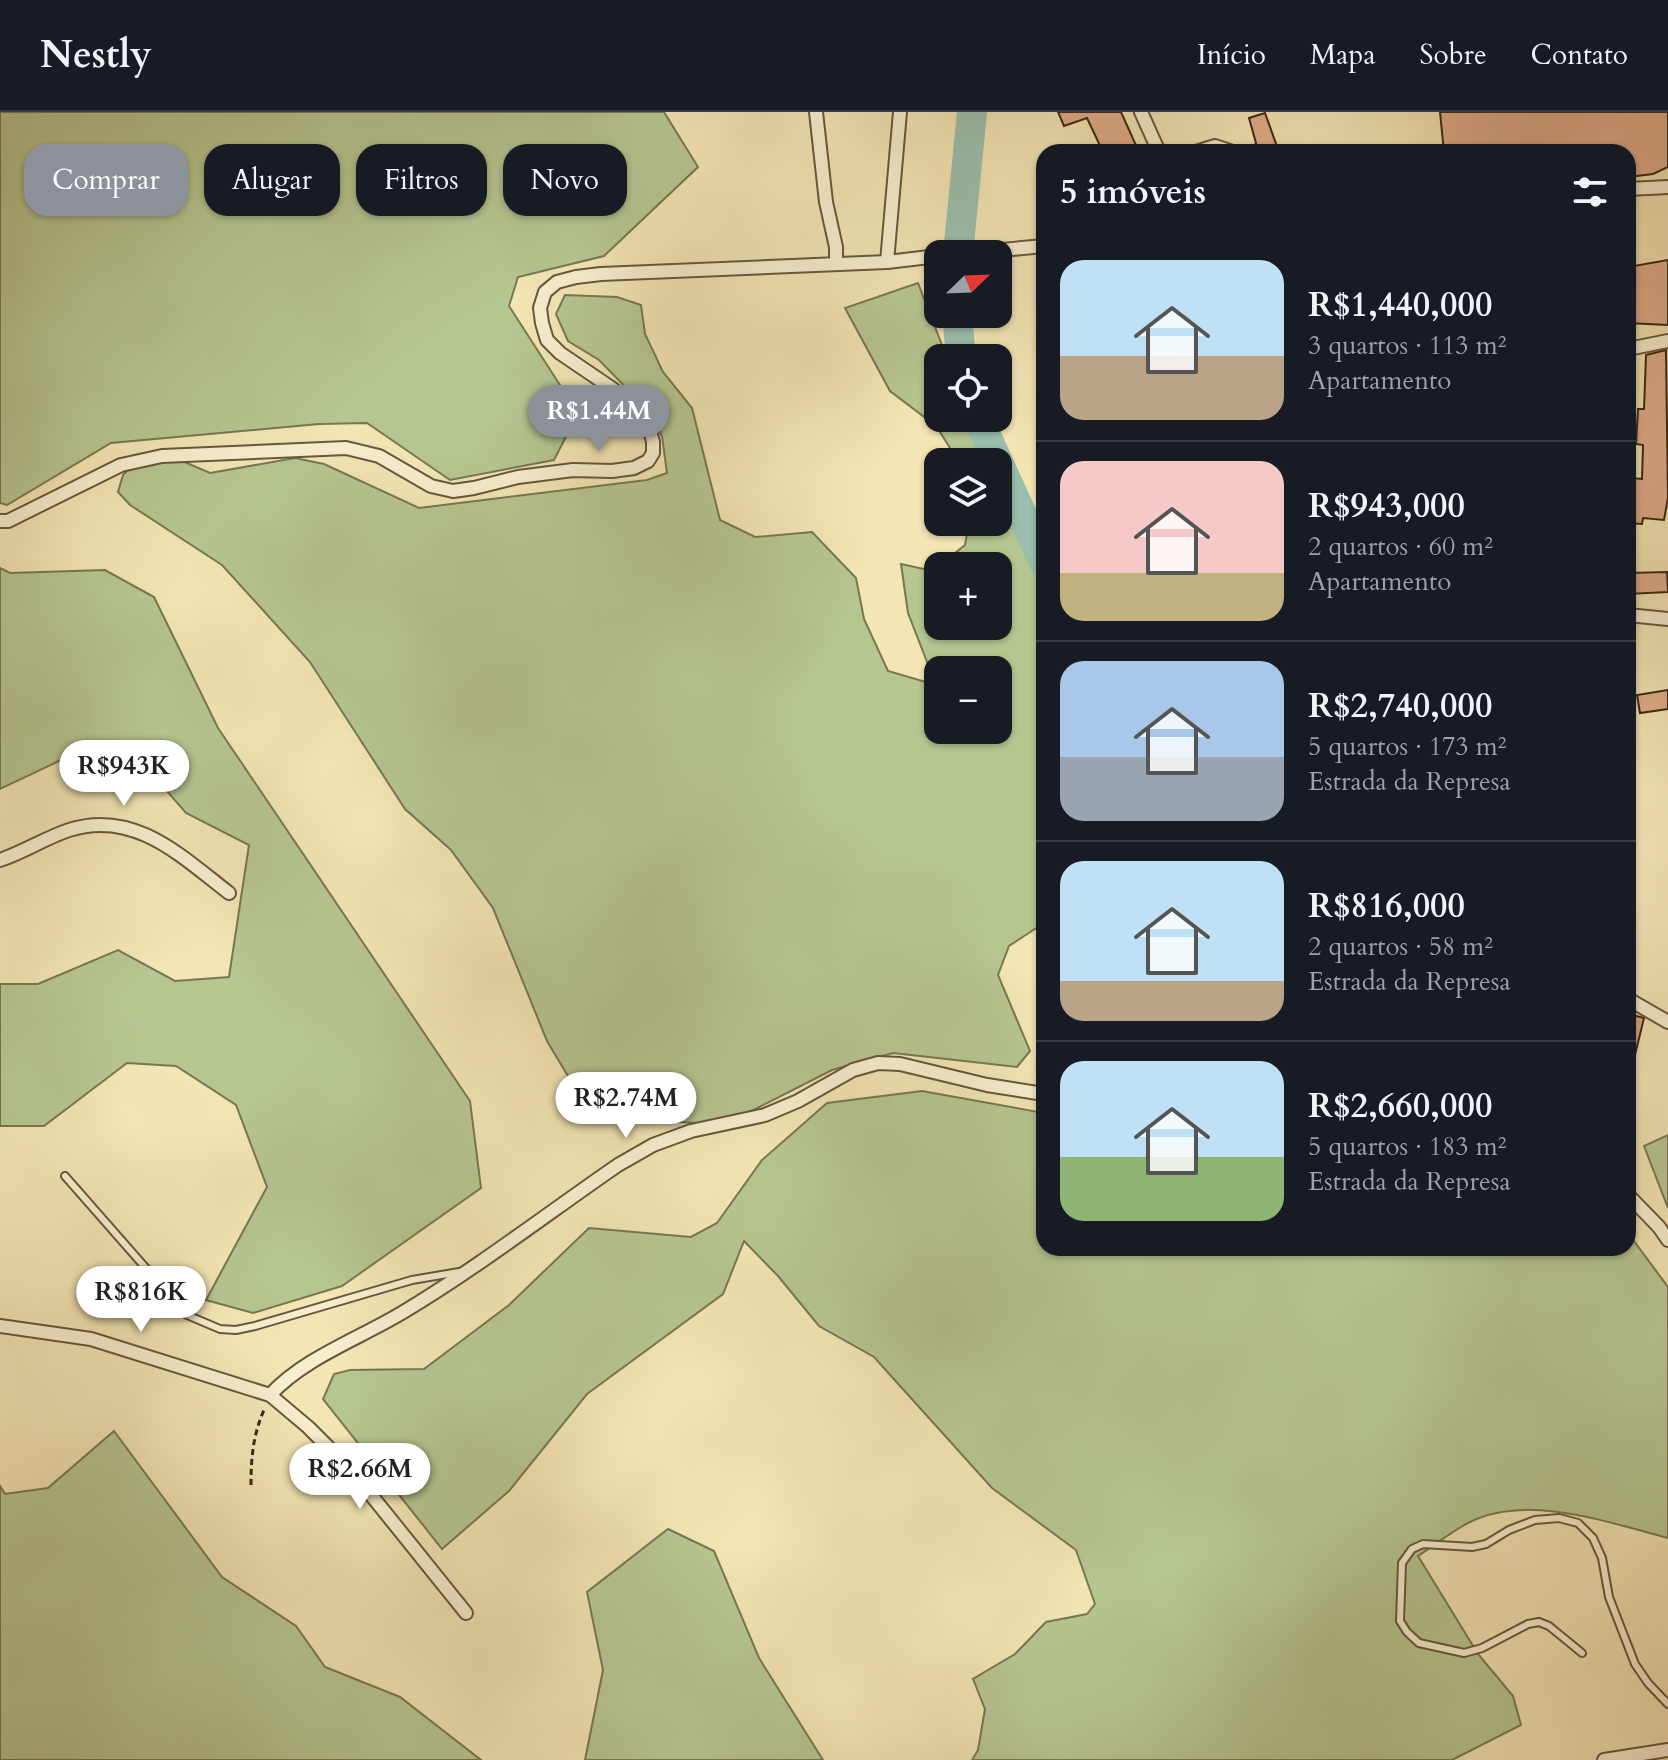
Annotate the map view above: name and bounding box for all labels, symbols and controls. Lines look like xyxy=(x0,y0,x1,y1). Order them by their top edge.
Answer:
text: Nestly xyxy=(40,29,152,81)
text: Início xyxy=(1197,36,1266,74)
text: Mapa xyxy=(1310,36,1375,74)
text: Sobre xyxy=(1419,36,1487,74)
text: Contato xyxy=(1531,36,1628,74)
chip: Comprar xyxy=(24,144,188,216)
chip: Alugar xyxy=(204,144,340,216)
chip: Filtros xyxy=(356,144,487,216)
chip: Novo xyxy=(503,144,627,216)
text: 5 imóveis xyxy=(1060,169,1206,215)
icon: filters xyxy=(1568,170,1612,214)
north arrow xyxy=(924,240,1012,328)
map controls xyxy=(924,240,1012,744)
text: R$1,440,000 xyxy=(1308,282,1492,328)
icon: home xyxy=(1124,292,1220,388)
text: 3 quartos · 113 m² xyxy=(1308,328,1506,363)
button: locate xyxy=(924,344,1012,432)
text: Apartamento xyxy=(1308,363,1451,398)
pin: R$1.44M xyxy=(525,385,673,453)
text: R$1.44M xyxy=(546,393,652,428)
button: layers xyxy=(924,448,1012,536)
text: R$943,000 xyxy=(1308,483,1465,529)
icon: home xyxy=(1124,493,1220,589)
text: 2 quartos · 60 m² xyxy=(1308,529,1493,564)
button: + xyxy=(924,552,1012,640)
text: Apartamento xyxy=(1308,564,1451,599)
button: − xyxy=(924,656,1012,744)
text: R$2,740,000 xyxy=(1308,683,1492,729)
icon: home xyxy=(1124,693,1220,789)
text: 5 quartos · 173 m² xyxy=(1308,729,1506,764)
pin: R$943K xyxy=(59,740,189,808)
text: R$943K xyxy=(77,748,171,783)
text: Estrada da Represa xyxy=(1308,764,1511,799)
text: R$816,000 xyxy=(1308,883,1465,929)
icon: home xyxy=(1124,893,1220,989)
text: 2 quartos · 58 m² xyxy=(1308,929,1493,964)
text: Estrada da Represa xyxy=(1308,964,1511,999)
pin: R$2.74M xyxy=(552,1072,700,1140)
text: R$2.74M xyxy=(573,1080,679,1115)
text: R$2,660,000 xyxy=(1308,1083,1492,1129)
icon: home xyxy=(1124,1093,1220,1189)
text: 5 quartos · 183 m² xyxy=(1308,1129,1506,1164)
text: Estrada da Represa xyxy=(1308,1164,1511,1199)
pin: R$816K xyxy=(76,1266,206,1334)
text: R$816K xyxy=(94,1274,188,1309)
pin: R$2.66M xyxy=(286,1443,434,1511)
text: R$2.66M xyxy=(307,1451,413,1486)

